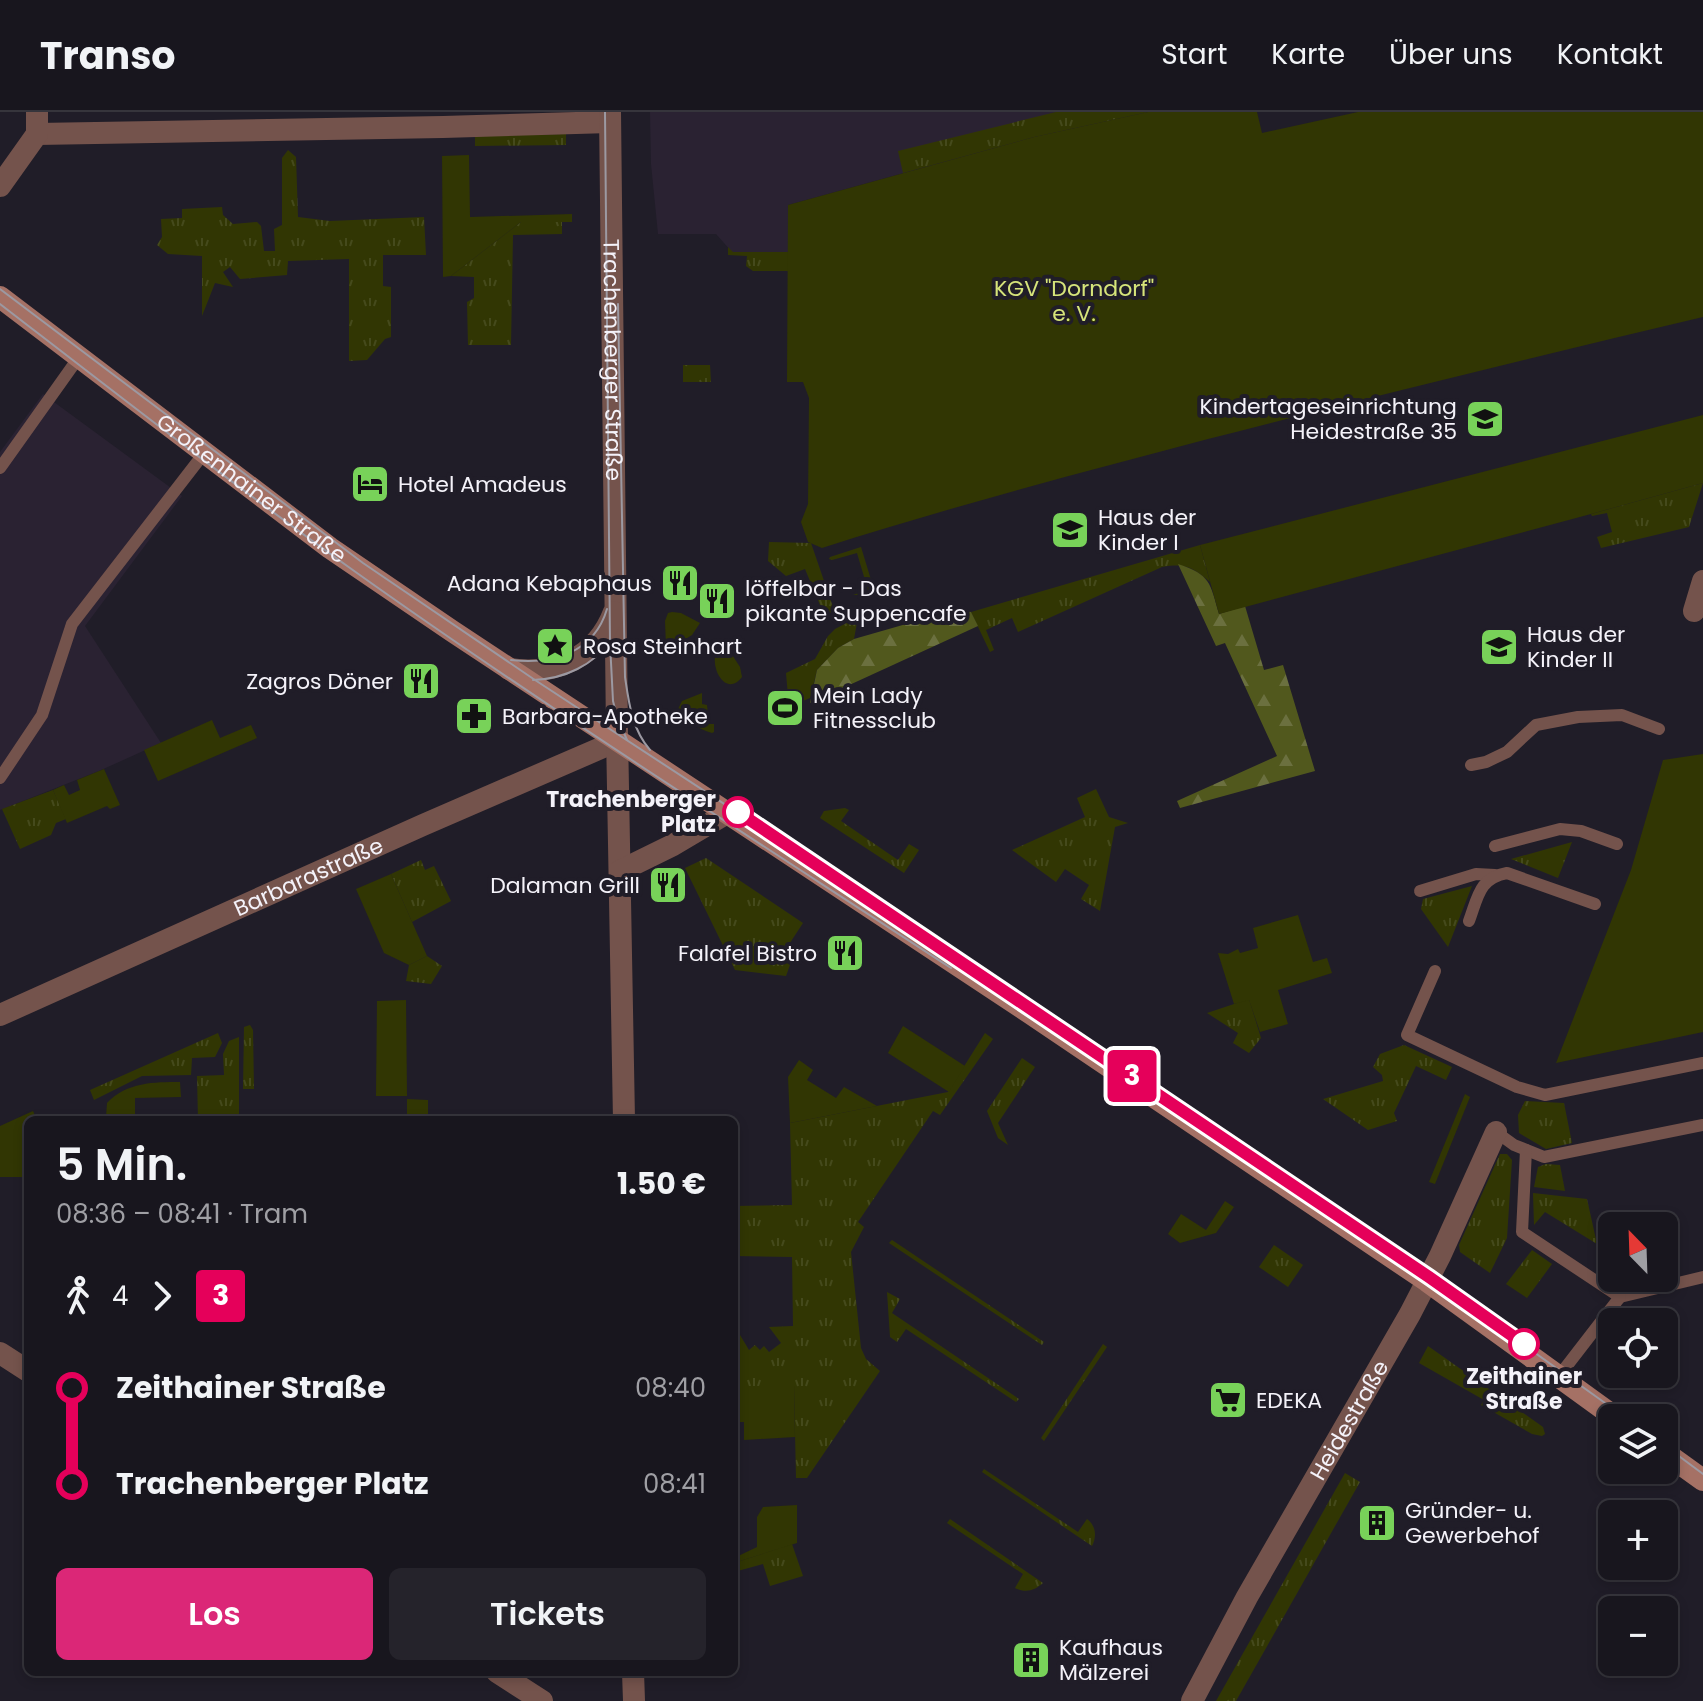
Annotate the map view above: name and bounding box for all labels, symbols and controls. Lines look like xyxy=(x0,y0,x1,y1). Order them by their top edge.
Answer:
text: Transo xyxy=(40,29,176,82)
text: Start xyxy=(1161,35,1227,74)
text: Karte xyxy=(1271,35,1345,74)
text: Über uns xyxy=(1389,35,1513,74)
text: Kontakt xyxy=(1557,35,1663,74)
street label: Trachenberger Straße xyxy=(595,239,629,481)
park label: KGV "Dorndorf" e. V. xyxy=(994,273,1154,329)
place label: Kindertageseinrichtung Heidestraße 35 xyxy=(1200,391,1457,447)
school or university icon: Kindertageseinrichtung Heidestraße 35 xyxy=(1464,398,1506,440)
street label: Großenhainer Straße xyxy=(150,406,352,571)
hotel icon: Hotel Amadeus xyxy=(349,463,391,505)
place label: Hotel Amadeus xyxy=(398,469,567,500)
place label: Haus der Kinder I xyxy=(1098,502,1196,558)
school or university icon: Haus der Kinder I xyxy=(1049,509,1091,551)
restaurant icon: Adana Kebaphaus xyxy=(659,562,701,604)
place label: Adana Kebaphaus xyxy=(447,568,652,599)
place label: löffelbar - Das pikante Suppencafe xyxy=(745,573,967,629)
restaurant icon: löffelbar - Das pikante Suppencafe xyxy=(696,580,738,622)
place label: Haus der Kinder II xyxy=(1527,619,1625,675)
place icon: Rosa Steinhart xyxy=(534,625,576,667)
school or university icon: Haus der Kinder II xyxy=(1478,626,1520,668)
place label: Rosa Steinhart xyxy=(583,631,742,662)
restaurant icon: Zagros Döner xyxy=(400,660,442,702)
place label: Zagros Döner xyxy=(246,666,393,697)
place label: Mein Lady Fitnessclub xyxy=(813,680,936,736)
sports icon: Mein Lady Fitnessclub xyxy=(764,687,806,729)
pharmacy icon: Barbara-Apotheke xyxy=(453,695,495,737)
place label: Barbara-Apotheke xyxy=(502,701,708,732)
place label: Trachenberger Platz xyxy=(546,784,716,840)
marker: Trachenberger Platz xyxy=(723,797,753,827)
street label: Barbarastraße xyxy=(229,830,388,924)
restaurant icon: Dalaman Grill xyxy=(647,864,689,906)
place label: Dalaman Grill xyxy=(490,870,640,901)
restaurant icon: Falafel Bistro xyxy=(824,932,866,974)
place label: Falafel Bistro xyxy=(678,938,817,969)
line badge: 3 xyxy=(1106,1050,1158,1102)
text: 3 xyxy=(1124,1056,1140,1095)
text: 5 Min. xyxy=(56,1134,187,1195)
text: 1.50 € xyxy=(617,1162,706,1205)
text: 08:36 – 08:41 · Tram xyxy=(56,1196,308,1232)
north arrow xyxy=(1598,1212,1678,1292)
map controls xyxy=(1598,1212,1678,1676)
icon: walk xyxy=(56,1274,100,1318)
icon: forward xyxy=(140,1274,184,1318)
text: 3 xyxy=(212,1276,229,1315)
text: 4 xyxy=(112,1278,128,1314)
button: locate xyxy=(1598,1308,1678,1388)
marker: Zeithainer Straße xyxy=(1509,1329,1539,1359)
street label: Heidestraße xyxy=(1303,1354,1396,1486)
place label: Zeithainer Straße xyxy=(1466,1361,1582,1417)
text: Zeithainer Straße xyxy=(116,1366,386,1409)
text: 08:40 xyxy=(635,1370,706,1406)
supermarket icon: EDEKA xyxy=(1207,1379,1249,1421)
place label: EDEKA xyxy=(1256,1385,1322,1416)
button: layers xyxy=(1598,1404,1678,1484)
text: Trachenberger Platz xyxy=(116,1462,429,1505)
text: 08:41 xyxy=(643,1466,706,1502)
place label: Gründer- u. Gewerbehof xyxy=(1405,1495,1540,1551)
button: + xyxy=(1598,1500,1678,1580)
building icon: Gründer- u. Gewerbehof xyxy=(1356,1502,1398,1544)
button: Los xyxy=(56,1568,373,1660)
button: Tickets xyxy=(389,1568,706,1660)
button: − xyxy=(1598,1596,1678,1676)
place label: Kaufhaus Mälzerei xyxy=(1059,1632,1163,1688)
building icon: Kaufhaus Mälzerei xyxy=(1010,1639,1052,1681)

